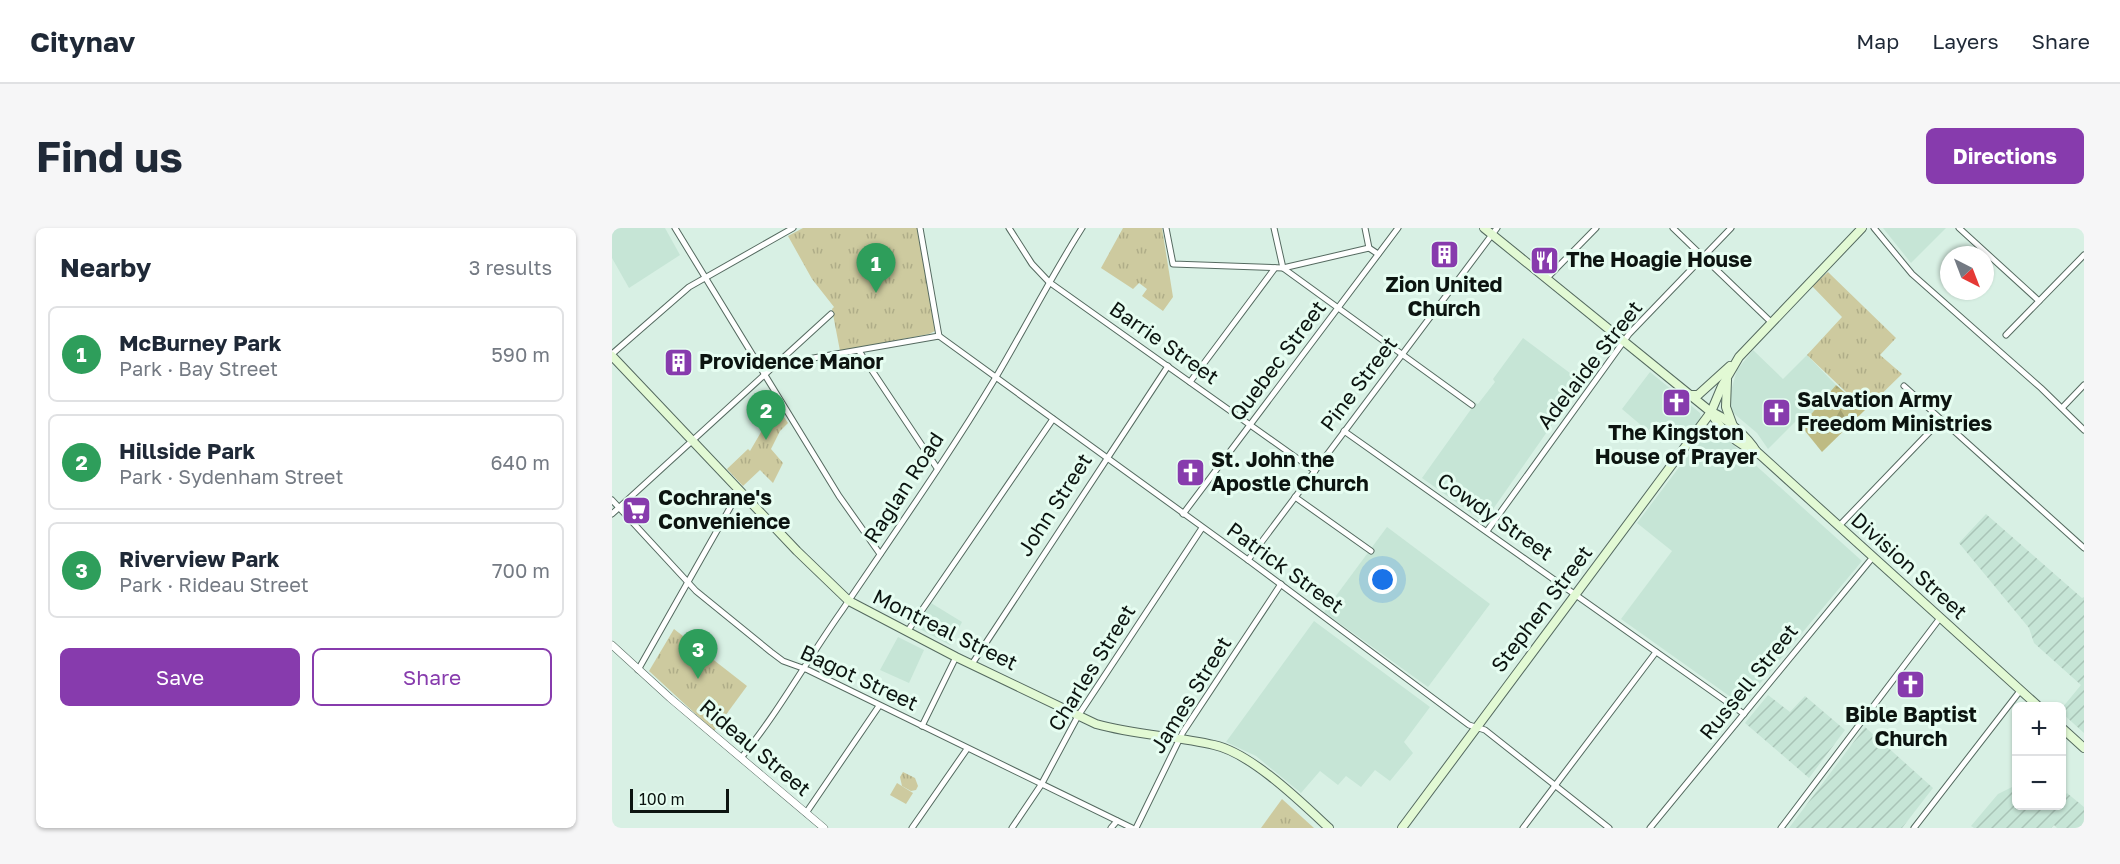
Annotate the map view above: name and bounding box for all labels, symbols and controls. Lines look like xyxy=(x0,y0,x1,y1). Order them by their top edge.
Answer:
text: Citynav xyxy=(30,25,135,58)
text: Map xyxy=(1856,28,1899,54)
text: Layers xyxy=(1932,28,1999,54)
text: Share xyxy=(2032,28,2090,54)
button: Directions xyxy=(1926,128,2084,184)
text: Find us xyxy=(36,131,183,181)
building icon: Zion United Church xyxy=(1428,238,1460,270)
pin: 1 xyxy=(856,244,896,293)
restaurant icon: The Hoagie House xyxy=(1529,244,1561,276)
place label: The Hoagie House xyxy=(1566,246,1752,272)
north arrow xyxy=(1940,246,1994,300)
text: Nearby xyxy=(60,252,151,283)
text: 3 results xyxy=(469,255,552,279)
place label: Zion United Church xyxy=(1385,271,1503,321)
street label: Barrie Street xyxy=(1105,295,1224,389)
street label: Quebec Street xyxy=(1223,295,1331,426)
street label: Adelaide Street xyxy=(1531,295,1647,434)
text: McBurney Park xyxy=(119,329,281,356)
street label: Pine Street xyxy=(1314,331,1402,436)
text: 1 xyxy=(76,342,87,366)
text: 590 m xyxy=(491,342,550,366)
building icon: Providence Manor xyxy=(662,346,694,378)
place label: Providence Manor xyxy=(699,348,884,374)
text: Park · Bay Street xyxy=(119,356,278,380)
church icon: The Kingston House of Prayer xyxy=(1660,386,1692,418)
place label: Salvation Army Freedom Ministries xyxy=(1797,386,1993,436)
pin: 2 xyxy=(746,390,786,440)
church icon: Salvation Army Freedom Ministries xyxy=(1760,396,1792,428)
place label: The Kingston House of Prayer xyxy=(1595,419,1757,469)
street label: Raglan Road xyxy=(858,427,949,548)
text: Hillside Park xyxy=(119,437,255,464)
place label: St. John the Apostle Church xyxy=(1211,446,1369,496)
street label: John Street xyxy=(1011,448,1097,561)
text: 2 xyxy=(75,450,88,474)
text: 640 m xyxy=(491,450,550,474)
church icon: St. John the Apostle Church xyxy=(1174,456,1206,488)
text: Park · Sydenham Street xyxy=(119,464,343,488)
street label: Cowdy Street xyxy=(1433,467,1559,566)
place label: Cochrane's Convenience xyxy=(658,484,790,534)
supermarket icon: Cochrane's Convenience xyxy=(621,494,653,526)
street label: Division Street xyxy=(1846,506,1973,624)
street label: Patrick Street xyxy=(1222,516,1349,618)
street label: Stephen Street xyxy=(1485,540,1597,677)
text: Riverview Park xyxy=(119,545,280,572)
text: 3 xyxy=(75,558,88,582)
text: 700 m xyxy=(492,558,550,582)
your location xyxy=(1368,565,1397,594)
text: Park · Rideau Street xyxy=(119,572,309,596)
street label: Montreal Street xyxy=(869,583,1022,675)
street label: Charles Street xyxy=(1042,599,1140,736)
street label: Russell Street xyxy=(1693,618,1803,745)
pin: 3 xyxy=(678,630,718,679)
street label: James Street xyxy=(1144,631,1236,758)
street label: Bagot Street xyxy=(796,638,923,716)
button: Save xyxy=(60,648,300,706)
button: Share xyxy=(312,648,552,706)
church icon: Bible Baptist Church xyxy=(1895,668,1927,700)
street label: Rideau Street xyxy=(695,693,816,801)
place label: Bible Baptist Church xyxy=(1845,701,1977,751)
map controls xyxy=(2012,702,2066,810)
button: + xyxy=(2012,702,2066,756)
button: − xyxy=(2012,756,2066,810)
scale bar xyxy=(630,786,729,814)
text: 100 m xyxy=(639,789,685,809)

